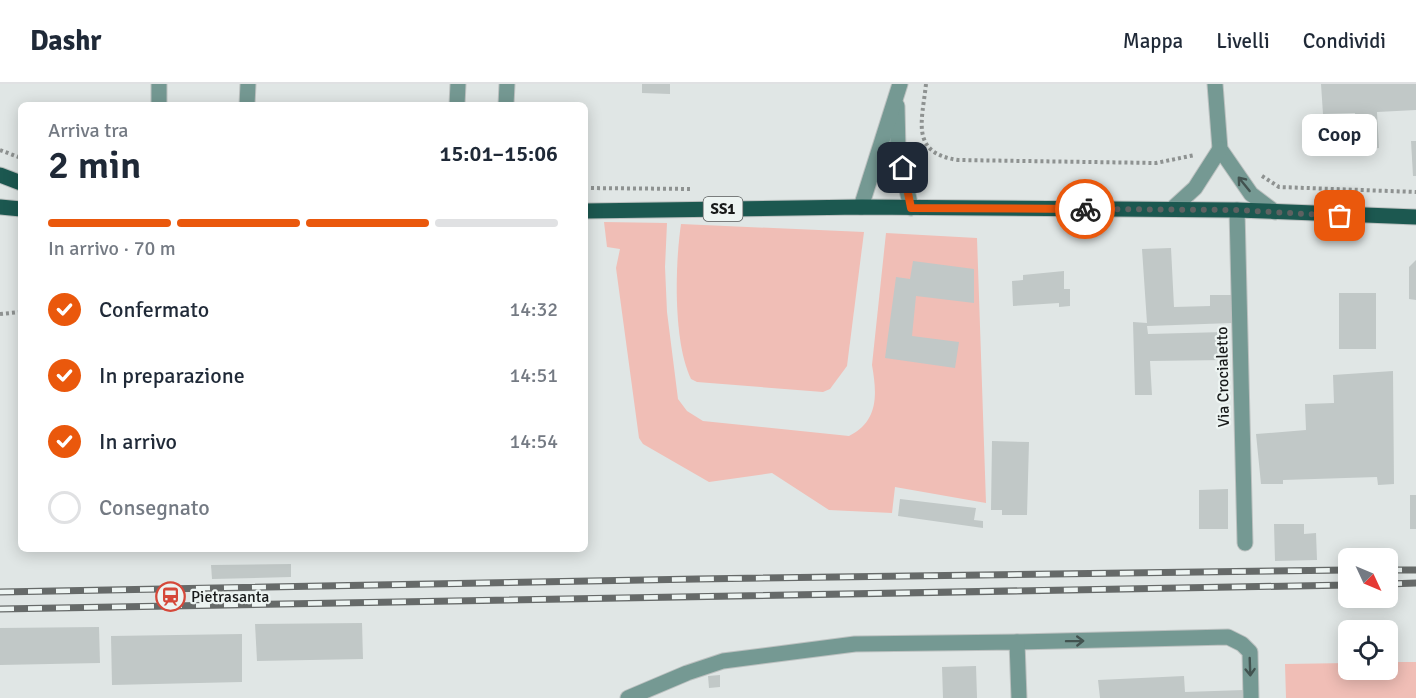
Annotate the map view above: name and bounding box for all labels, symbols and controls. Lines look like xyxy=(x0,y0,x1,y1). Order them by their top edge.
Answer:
text: Dashr xyxy=(30,24,101,58)
text: Mappa xyxy=(1123,28,1183,54)
text: Livelli xyxy=(1216,28,1270,54)
text: Condividi xyxy=(1303,28,1386,54)
callout: Coop xyxy=(1302,114,1378,156)
text: Arriva tra xyxy=(48,118,128,143)
text: Coop xyxy=(1318,122,1361,147)
text: 15:01–15:06 xyxy=(440,140,558,167)
text: 2 min xyxy=(48,141,141,189)
pin xyxy=(877,142,928,193)
icon: home xyxy=(886,151,919,184)
one-way arrow xyxy=(1237,176,1250,192)
courier xyxy=(1055,179,1115,239)
pin xyxy=(1314,190,1365,241)
icon: bike xyxy=(1069,193,1102,226)
road number: SS1 xyxy=(704,197,742,221)
icon: bag xyxy=(1323,199,1356,232)
text: In arrivo · 70 m xyxy=(48,236,176,261)
icon: check xyxy=(48,293,81,326)
text: Confermato xyxy=(99,296,209,323)
text: 14:32 xyxy=(509,297,558,322)
street label: Via Crocialetto xyxy=(1212,326,1234,428)
icon: check xyxy=(48,359,81,392)
text: In preparazione xyxy=(99,362,245,389)
text: 14:51 xyxy=(509,363,558,388)
icon: check xyxy=(48,425,81,458)
text: In arrivo xyxy=(99,428,177,455)
text: 14:54 xyxy=(509,429,558,454)
text: Consegnato xyxy=(99,494,210,521)
north arrow xyxy=(1338,548,1398,608)
map controls xyxy=(1338,548,1398,680)
station icon: Pietrasanta xyxy=(154,581,186,613)
place label: Pietrasanta xyxy=(191,587,269,607)
button: locate xyxy=(1338,620,1398,680)
one-way arrow xyxy=(1065,635,1085,647)
one-way arrow xyxy=(1245,657,1256,677)

